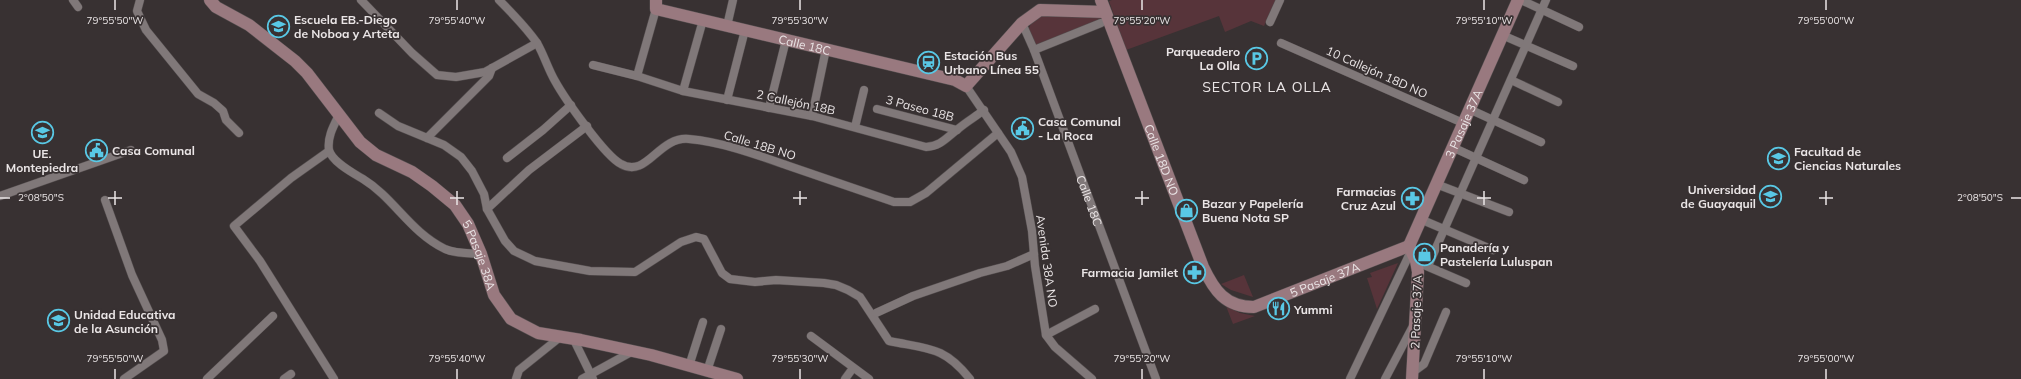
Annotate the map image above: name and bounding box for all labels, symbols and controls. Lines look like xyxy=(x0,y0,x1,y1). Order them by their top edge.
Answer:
place label: Escuela EB.-Diego de Noboa y Arteta xyxy=(294,12,400,41)
school or university icon: Escuela EB.-Diego de Noboa y Arteta xyxy=(266,13,292,39)
text: 79°55'50"W xyxy=(87,14,143,27)
text: 79°55'40"W xyxy=(429,14,485,27)
text: 79°55'30"W xyxy=(772,14,828,27)
text: 79°55'20"W xyxy=(1114,14,1170,27)
text: 79°55'10"W xyxy=(1456,14,1512,27)
text: 79°55'00"W xyxy=(1798,14,1854,27)
street label: Calle 18C xyxy=(777,31,832,58)
street label: 10 Callejón 18D NO xyxy=(1324,43,1430,101)
place label: Parqueadero La Olla xyxy=(1166,44,1240,73)
parking icon: Parqueadero La Olla xyxy=(1243,45,1269,71)
place label: Estación Bus Urbano Línea 55 xyxy=(944,48,1039,77)
station icon: Estación Bus Urbano Línea 55 xyxy=(916,49,942,75)
district label: SECTOR LA OLLA xyxy=(1202,78,1332,96)
street label: 2 Callejón 18B xyxy=(755,86,837,118)
street label: 3 Pasaje 37A xyxy=(1441,86,1485,160)
street label: 3 Paseo 18B xyxy=(884,92,956,124)
place label: Casa Comunal - La Roca xyxy=(1038,114,1121,143)
public building icon: Casa Comunal - La Roca xyxy=(1010,115,1036,141)
school or university icon: UE. Montepiedra xyxy=(29,119,55,145)
street label: Calle 18D NO xyxy=(1142,122,1182,198)
street label: Calle 18B NO xyxy=(722,127,798,163)
public building icon: Casa Comunal xyxy=(84,137,110,163)
place label: Casa Comunal xyxy=(112,143,195,158)
place label: Facultad de Ciencias Naturales xyxy=(1794,144,1901,173)
school or university icon: Facultad de Ciencias Naturales xyxy=(1765,145,1791,171)
place label: UE. Montepiedra xyxy=(6,146,78,175)
street label: Calle 18C xyxy=(1074,173,1106,228)
place label: Universidad de Guayaquil xyxy=(1681,182,1756,211)
school or university icon: Universidad de Guayaquil xyxy=(1758,183,1784,209)
place label: Farmacias Cruz Azul xyxy=(1336,184,1396,213)
pharmacy icon: Farmacias Cruz Azul xyxy=(1399,185,1425,211)
text: 2°08'50"S xyxy=(18,191,64,204)
text: 2°08'50"S xyxy=(1957,191,2003,204)
place label: Bazar y Papelería Buena Nota SP xyxy=(1202,196,1303,225)
shop icon: Bazar y Papelería Buena Nota SP xyxy=(1174,197,1200,223)
street label: Avenida 38A NO xyxy=(1033,214,1061,308)
street label: 5 Pasaje 38A xyxy=(460,217,500,292)
place label: Panadería y Pastelería Luluspan xyxy=(1440,240,1553,269)
shop icon: Panadería y Pastelería Luluspan xyxy=(1412,241,1438,267)
pharmacy icon: Farmacia Jamilet xyxy=(1181,259,1207,285)
street label: 5 Pasaje 37A xyxy=(1287,259,1362,300)
place label: Farmacia Jamilet xyxy=(1081,265,1178,280)
street label: 2 Pasaje 37A xyxy=(1407,275,1425,349)
restaurant icon: Yummi xyxy=(1265,296,1291,322)
place label: Yummi xyxy=(1293,302,1333,317)
place label: Unidad Educativa de la Asunción xyxy=(74,307,176,336)
school or university icon: Unidad Educativa de la Asunción xyxy=(45,308,71,334)
text: 79°55'50"W xyxy=(87,352,143,365)
text: 79°55'40"W xyxy=(429,352,485,365)
text: 79°55'30"W xyxy=(772,352,828,365)
text: 79°55'20"W xyxy=(1114,352,1170,365)
text: 79°55'10"W xyxy=(1456,352,1512,365)
text: 79°55'00"W xyxy=(1798,352,1854,365)

